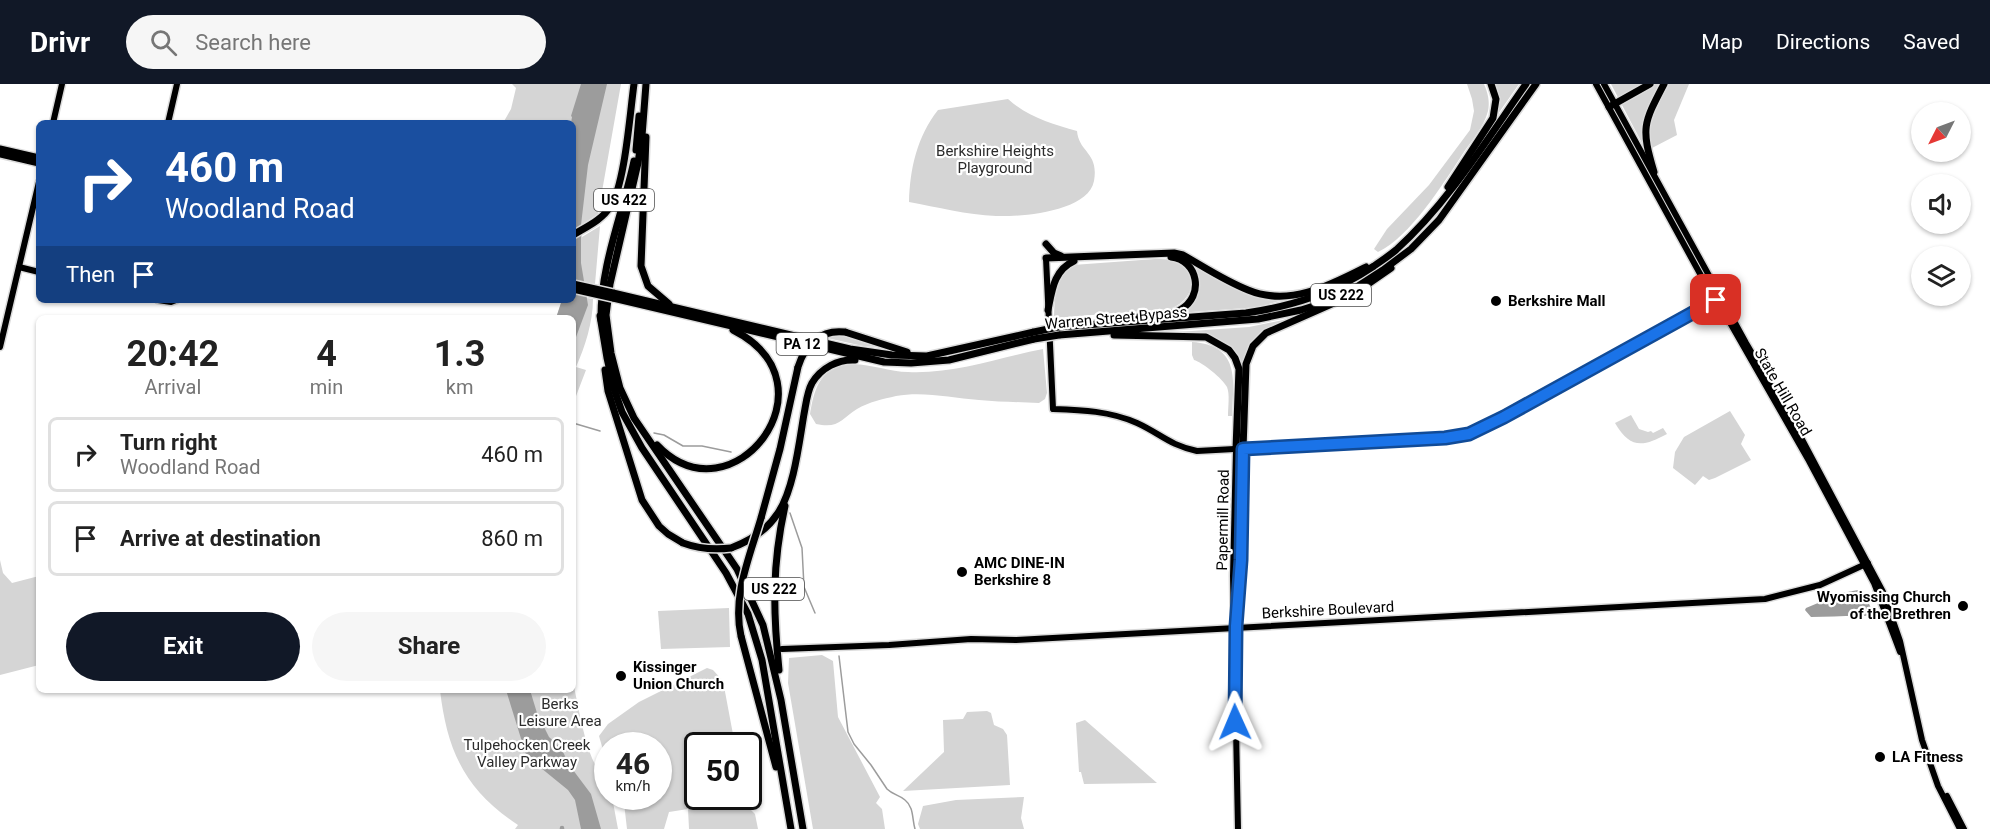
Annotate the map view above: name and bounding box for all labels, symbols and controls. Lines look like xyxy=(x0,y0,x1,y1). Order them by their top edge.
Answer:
search box xyxy=(126,15,546,69)
text: Drivr xyxy=(30,26,90,59)
icon: search xyxy=(147,26,180,59)
text: Search here xyxy=(195,30,311,55)
text: Map xyxy=(1701,30,1743,54)
text: Directions xyxy=(1776,30,1870,54)
text: Saved xyxy=(1903,30,1960,54)
north arrow xyxy=(1911,102,1971,162)
map controls xyxy=(1911,102,1971,306)
park label: Berkshire Heights Playground xyxy=(936,142,1054,177)
text: 460 m xyxy=(165,143,284,192)
icon: right xyxy=(66,144,144,222)
button: sound xyxy=(1911,174,1971,234)
road number: US 422 xyxy=(594,189,654,211)
text: Woodland Road xyxy=(165,193,355,225)
button: layers xyxy=(1911,246,1971,306)
icon: arrive xyxy=(127,258,160,291)
text: Then xyxy=(66,262,115,287)
pin xyxy=(1690,274,1741,325)
icon: arrive xyxy=(1699,283,1732,316)
road number: US 222 xyxy=(1311,284,1371,306)
place label: Berkshire Mall xyxy=(1508,292,1606,310)
marker: Berkshire Mall xyxy=(1489,294,1503,308)
street label: Warren Street Bypass xyxy=(1044,303,1188,333)
text: 20:42 xyxy=(127,333,219,375)
text: 4 xyxy=(316,333,337,375)
text: 1.3 xyxy=(434,333,485,375)
road number: PA 12 xyxy=(776,333,828,355)
street label: State Hill Road xyxy=(1751,345,1815,439)
text: Arrival xyxy=(145,375,201,399)
text: min xyxy=(310,375,343,399)
text: km xyxy=(446,375,473,399)
text: Turn right xyxy=(120,430,217,455)
icon: right xyxy=(69,438,102,471)
text: 460 m xyxy=(481,442,543,467)
text: Woodland Road xyxy=(120,455,260,479)
street label: Papermill Road xyxy=(1213,469,1233,571)
icon: arrive xyxy=(69,522,102,555)
text: Arrive at destination xyxy=(120,526,321,551)
text: 860 m xyxy=(481,526,543,551)
place label: AMC DINE-IN Berkshire 8 xyxy=(974,554,1065,589)
marker: AMC DINE-IN Berkshire 8 xyxy=(955,565,969,579)
road number: US 222 xyxy=(744,578,804,600)
place label: Wyomissing Church of the Brethren xyxy=(1817,588,1951,623)
street label: Berkshire Boulevard xyxy=(1261,598,1395,622)
marker: Wyomissing Church of the Brethren xyxy=(1956,599,1970,613)
button: Exit xyxy=(66,612,300,681)
button: Share xyxy=(312,612,546,681)
place label: Kissinger Union Church xyxy=(633,658,724,693)
marker: Kissinger Union Church xyxy=(614,669,628,683)
position arrow xyxy=(1203,690,1267,754)
park label: Berks Leisure Area xyxy=(518,695,602,730)
speed limit sign: 50 xyxy=(684,732,762,810)
park label: Tulpehocken Creek Valley Parkway xyxy=(464,736,591,771)
text: 46 xyxy=(616,746,650,781)
place label: LA Fitness xyxy=(1892,748,1964,766)
marker: LA Fitness xyxy=(1873,750,1887,764)
text: km/h xyxy=(615,777,651,795)

